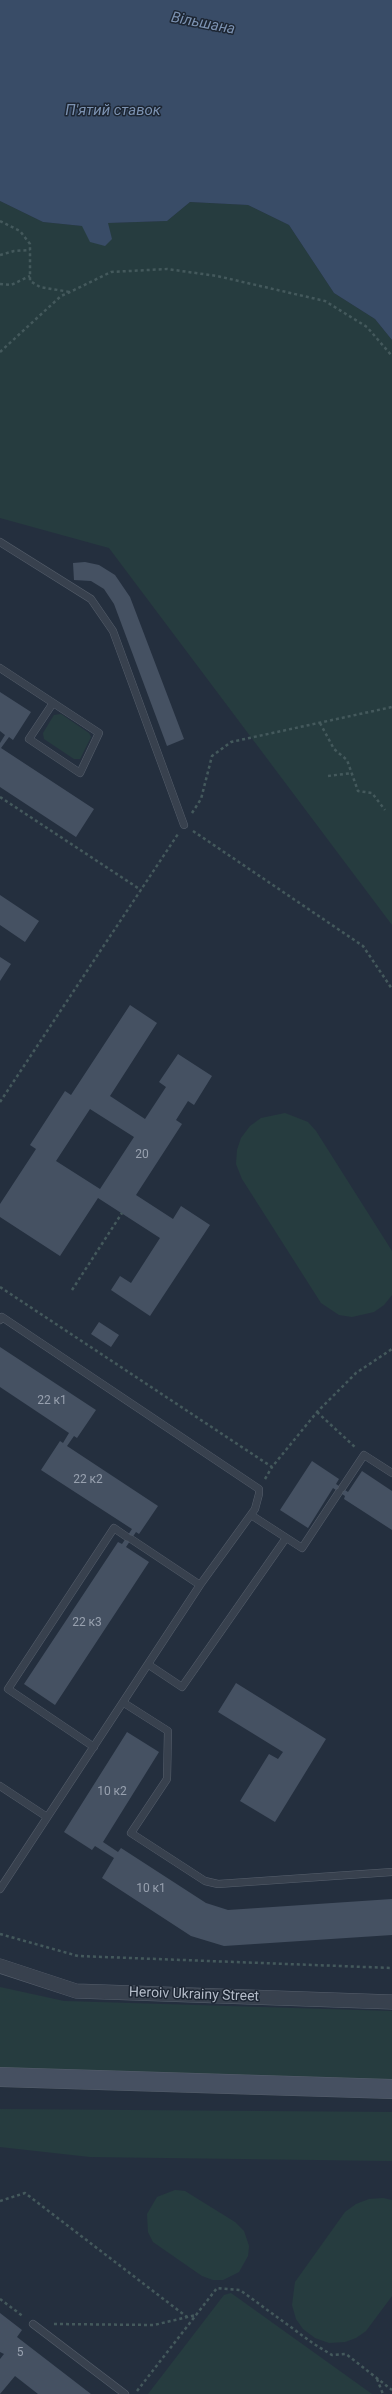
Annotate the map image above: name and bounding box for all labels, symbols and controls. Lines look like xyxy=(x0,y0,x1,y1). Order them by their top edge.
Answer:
water label: Вільшана xyxy=(169,9,237,39)
water label: П'ятий ставок xyxy=(65,102,161,120)
house number: 20 xyxy=(135,1148,149,1162)
house number: 22 к1 xyxy=(37,1394,67,1408)
house number: 22 к2 xyxy=(73,1473,103,1487)
house number: 22 к3 xyxy=(72,1616,102,1630)
house number: 10 к2 xyxy=(97,1785,127,1799)
house number: 10 к1 xyxy=(136,1882,166,1896)
street label: Heroiv Ukrainy Street xyxy=(129,1984,259,2006)
house number: 5 xyxy=(17,2346,23,2360)

